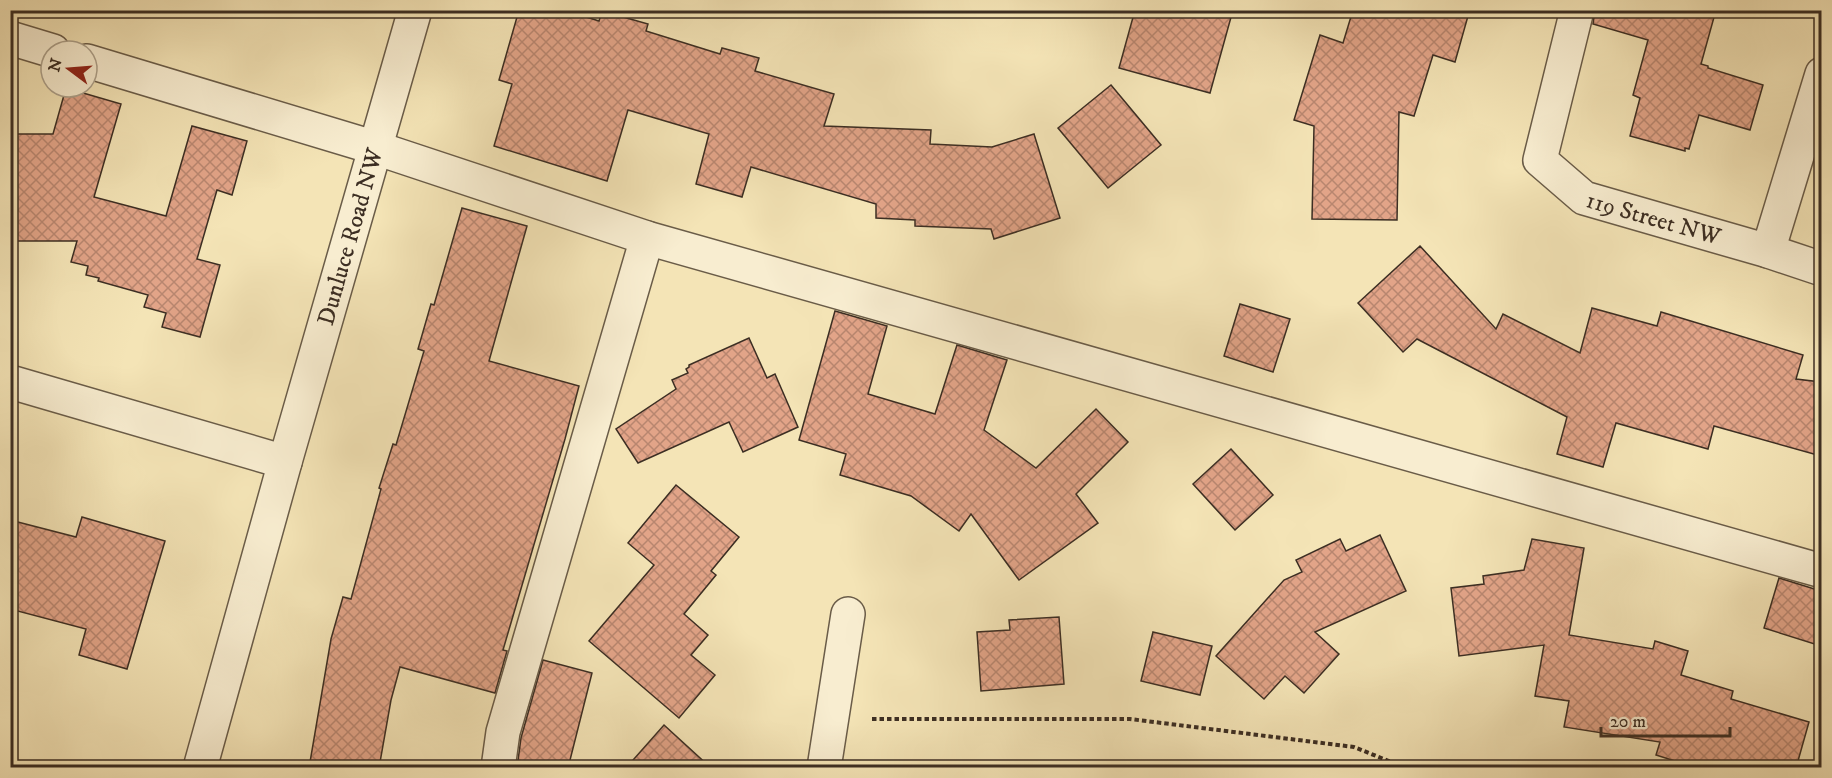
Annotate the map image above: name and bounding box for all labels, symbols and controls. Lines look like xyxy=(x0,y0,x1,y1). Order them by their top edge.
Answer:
north arrow xyxy=(39,39,99,99)
text: N xyxy=(44,56,67,74)
street label: Dunluce Road NW xyxy=(311,144,391,329)
street label: 119 Street NW xyxy=(1583,185,1725,253)
scale bar xyxy=(1601,700,1730,738)
text: 20 m xyxy=(1610,711,1646,733)

